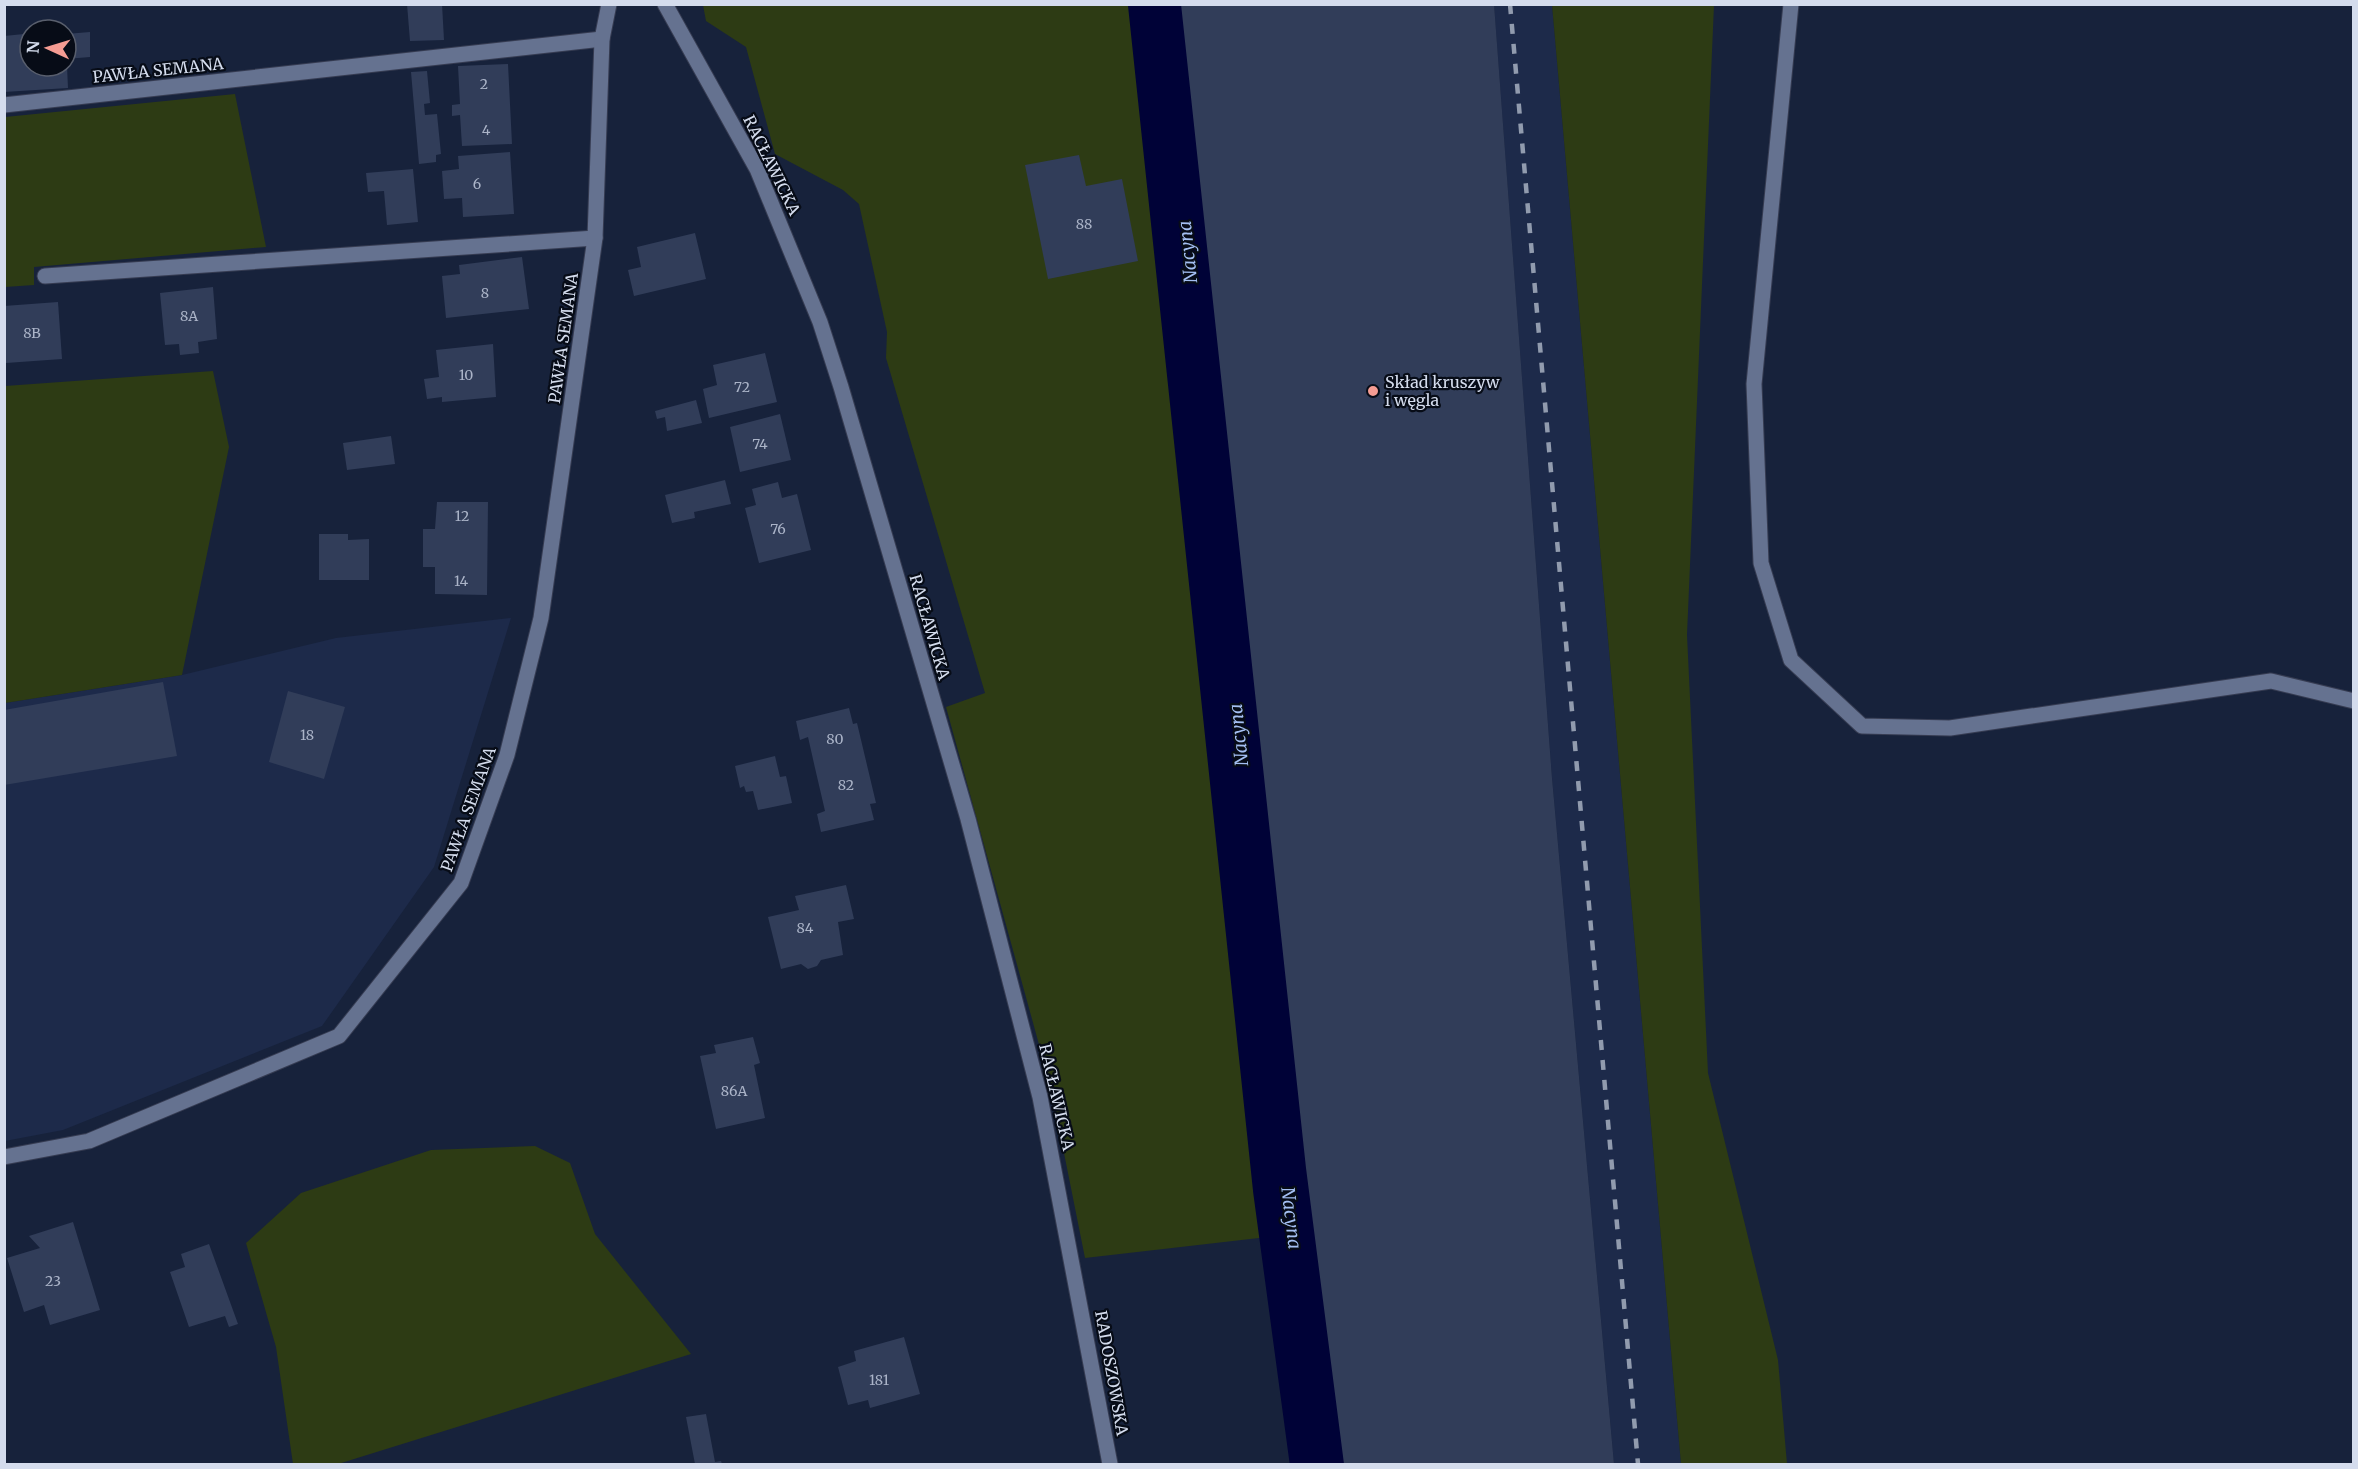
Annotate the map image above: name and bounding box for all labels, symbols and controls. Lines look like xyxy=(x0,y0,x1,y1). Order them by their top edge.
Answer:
north arrow xyxy=(18,18,78,78)
text: N xyxy=(23,40,43,54)
street label: PAWŁA SEMANA xyxy=(92,53,225,87)
house number: 2 xyxy=(480,75,488,93)
street label: RACŁAWICKA xyxy=(739,112,805,219)
house number: 4 xyxy=(482,121,491,139)
house number: 6 xyxy=(473,175,481,193)
house number: 88 xyxy=(1076,215,1092,233)
water label: Nacyna xyxy=(1173,220,1202,284)
street label: PAWŁA SEMANA xyxy=(544,271,582,404)
house number: 8 xyxy=(481,284,489,302)
house number: 8A xyxy=(180,307,198,325)
house number: 8B xyxy=(23,324,41,342)
house number: 10 xyxy=(459,366,473,384)
place label: Skład kruszyw i węgla xyxy=(1385,372,1500,410)
house number: 72 xyxy=(734,378,750,396)
marker: Skład kruszyw i węgla xyxy=(1366,384,1380,398)
house number: 74 xyxy=(752,435,768,453)
house number: 12 xyxy=(455,507,469,525)
house number: 76 xyxy=(770,520,786,538)
house number: 14 xyxy=(454,572,468,590)
street label: RACŁAWICKA xyxy=(905,572,955,683)
water label: Nacyna xyxy=(1224,703,1253,767)
house number: 18 xyxy=(300,726,314,744)
house number: 80 xyxy=(826,730,844,748)
street label: PAWŁA SEMANA xyxy=(436,743,500,874)
house number: 82 xyxy=(838,776,854,794)
house number: 84 xyxy=(797,919,814,937)
street label: RACŁAWICKA xyxy=(1035,1042,1079,1153)
house number: 86A xyxy=(721,1082,747,1100)
water label: Nacyna xyxy=(1276,1186,1307,1250)
house number: 23 xyxy=(45,1272,61,1290)
street label: RADOSZOWSKA xyxy=(1091,1309,1133,1438)
house number: 181 xyxy=(869,1371,889,1389)

